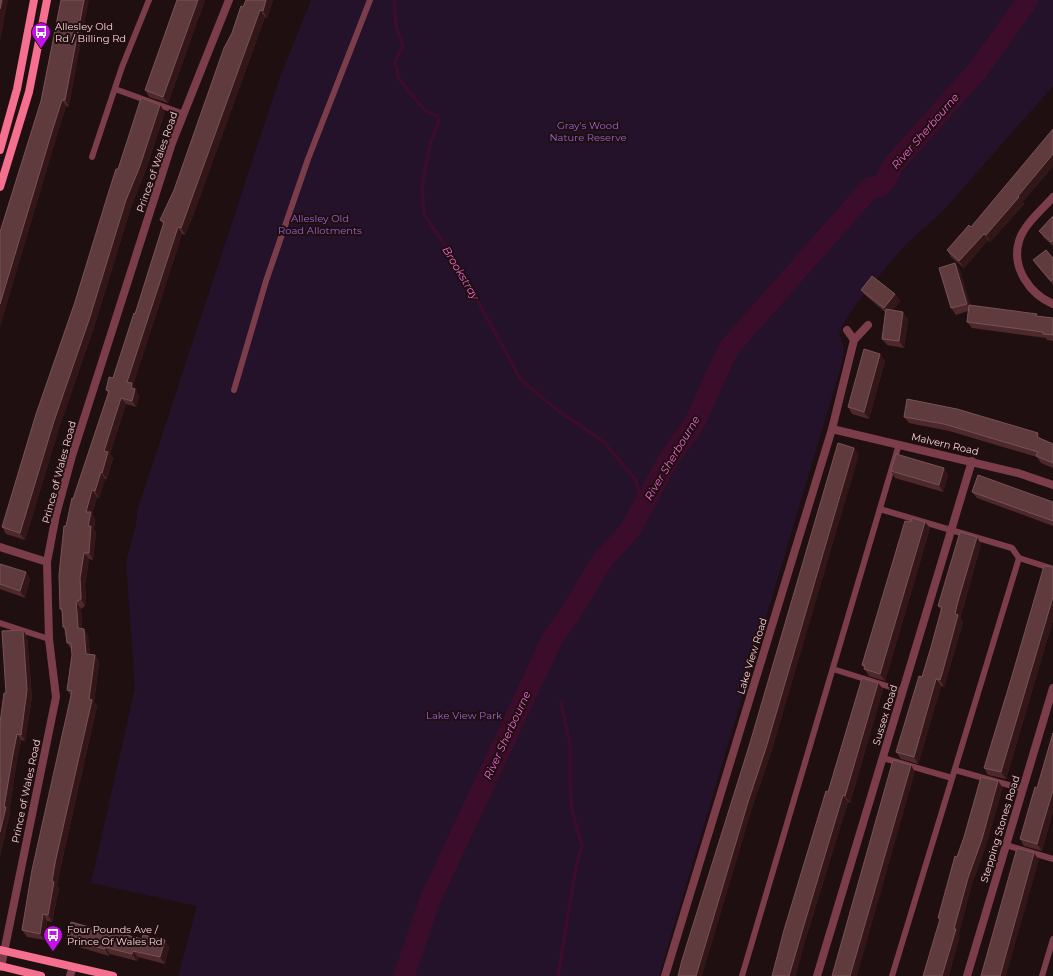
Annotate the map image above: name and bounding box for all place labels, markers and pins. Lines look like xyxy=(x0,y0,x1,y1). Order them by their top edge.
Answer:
place label: Allesley Old Rd / Billing Rd xyxy=(55,20,126,45)
bus stop icon: Allesley Old Rd / Billing Rd xyxy=(30,21,52,49)
place label: Four Pounds Ave / Prince Of Wales Rd xyxy=(67,923,163,948)
bus stop icon: Four Pounds Ave / Prince Of Wales Rd xyxy=(42,924,64,952)

